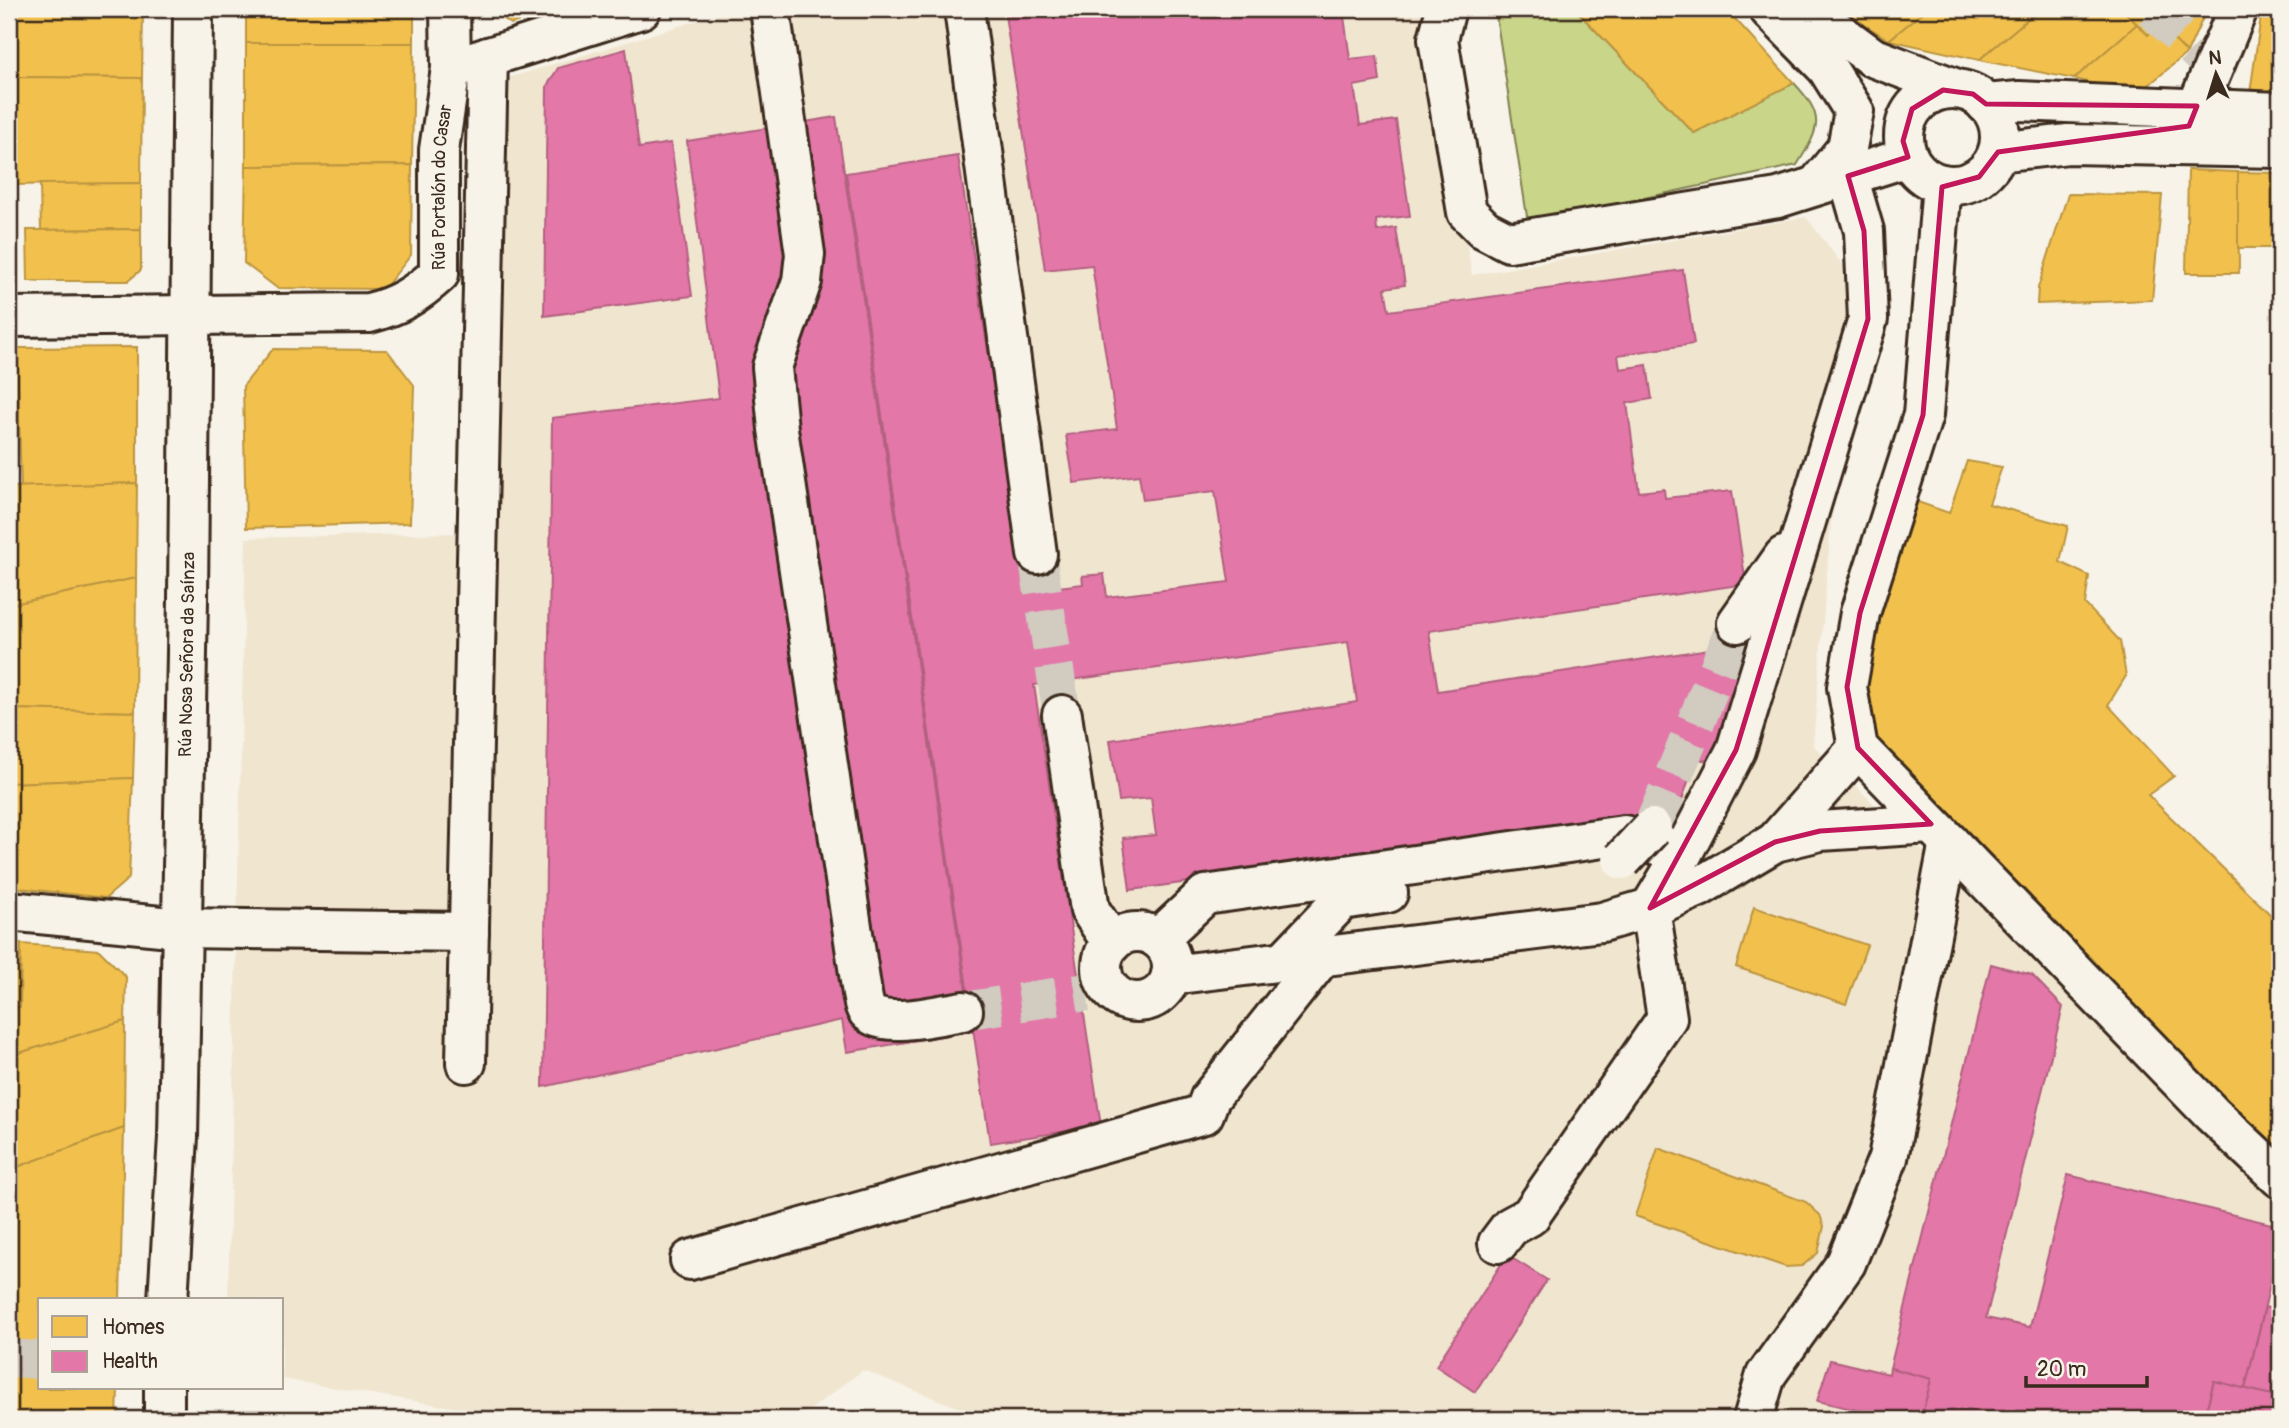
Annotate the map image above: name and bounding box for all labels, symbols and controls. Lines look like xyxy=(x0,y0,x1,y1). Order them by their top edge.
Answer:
north arrow xyxy=(2180,38,2250,108)
text: N xyxy=(2208,46,2222,70)
street label: Rúa Portalón do Casar xyxy=(428,102,458,270)
street label: Rúa Nosa Señora da Saínza xyxy=(174,552,200,757)
legend xyxy=(38,1298,284,1390)
text: Homes xyxy=(102,1314,165,1341)
scale bar xyxy=(2026,1344,2147,1388)
text: Health xyxy=(102,1348,158,1375)
text: 20 m xyxy=(2037,1356,2086,1383)

